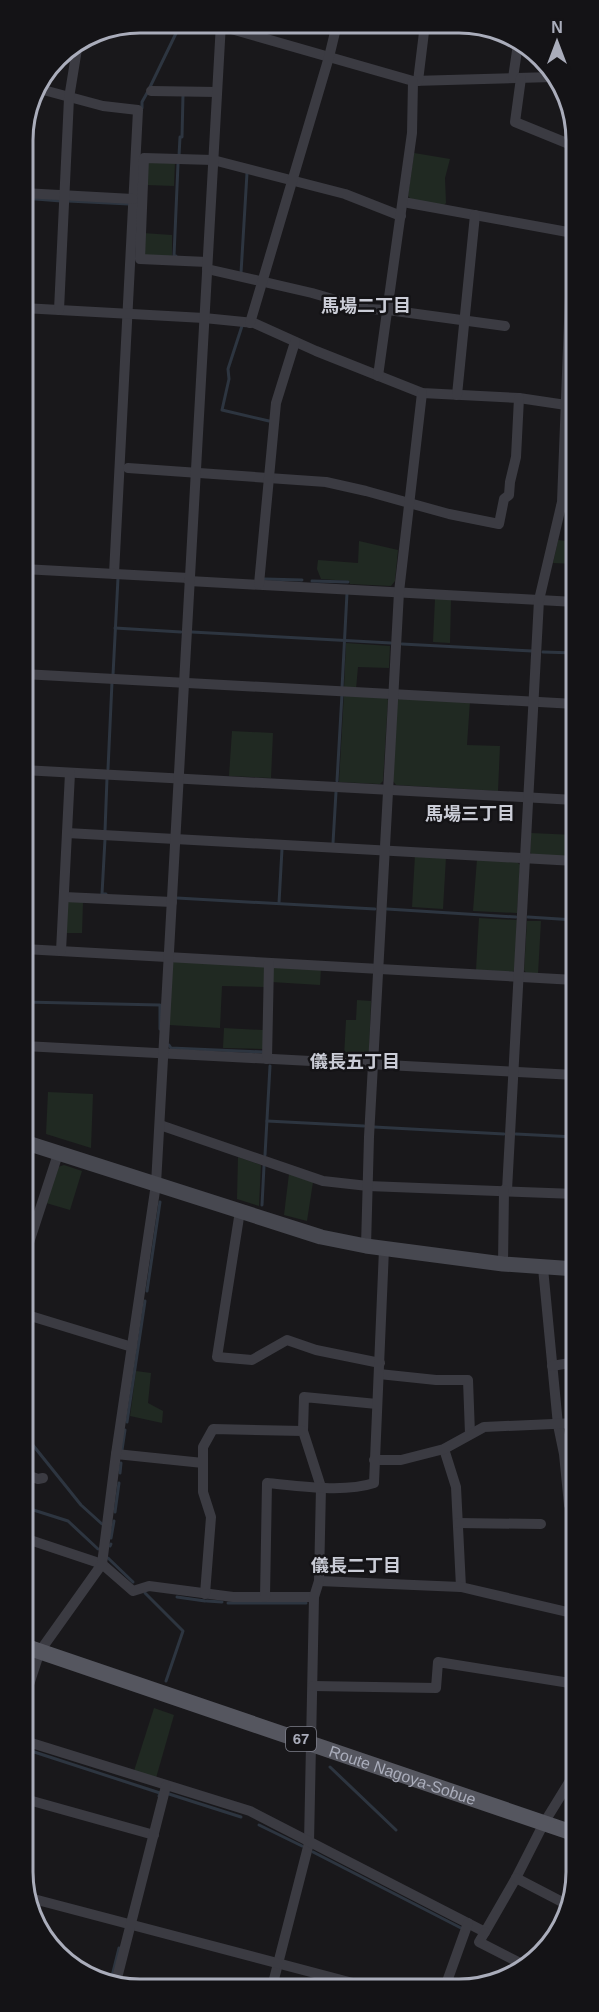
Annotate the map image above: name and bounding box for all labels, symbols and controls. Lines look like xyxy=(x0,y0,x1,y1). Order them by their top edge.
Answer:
north arrow xyxy=(527,12,587,72)
text: N xyxy=(551,19,563,36)
district label: 馬場二丁目 xyxy=(321,296,411,316)
district label: 馬場三丁目 xyxy=(425,804,515,824)
district label: 儀長五丁目 xyxy=(310,1052,400,1072)
district label: 儀長二丁目 xyxy=(311,1556,401,1576)
road number: 67 xyxy=(286,1727,316,1751)
street label: Route Nagoya-Sobue xyxy=(327,1743,478,1808)

